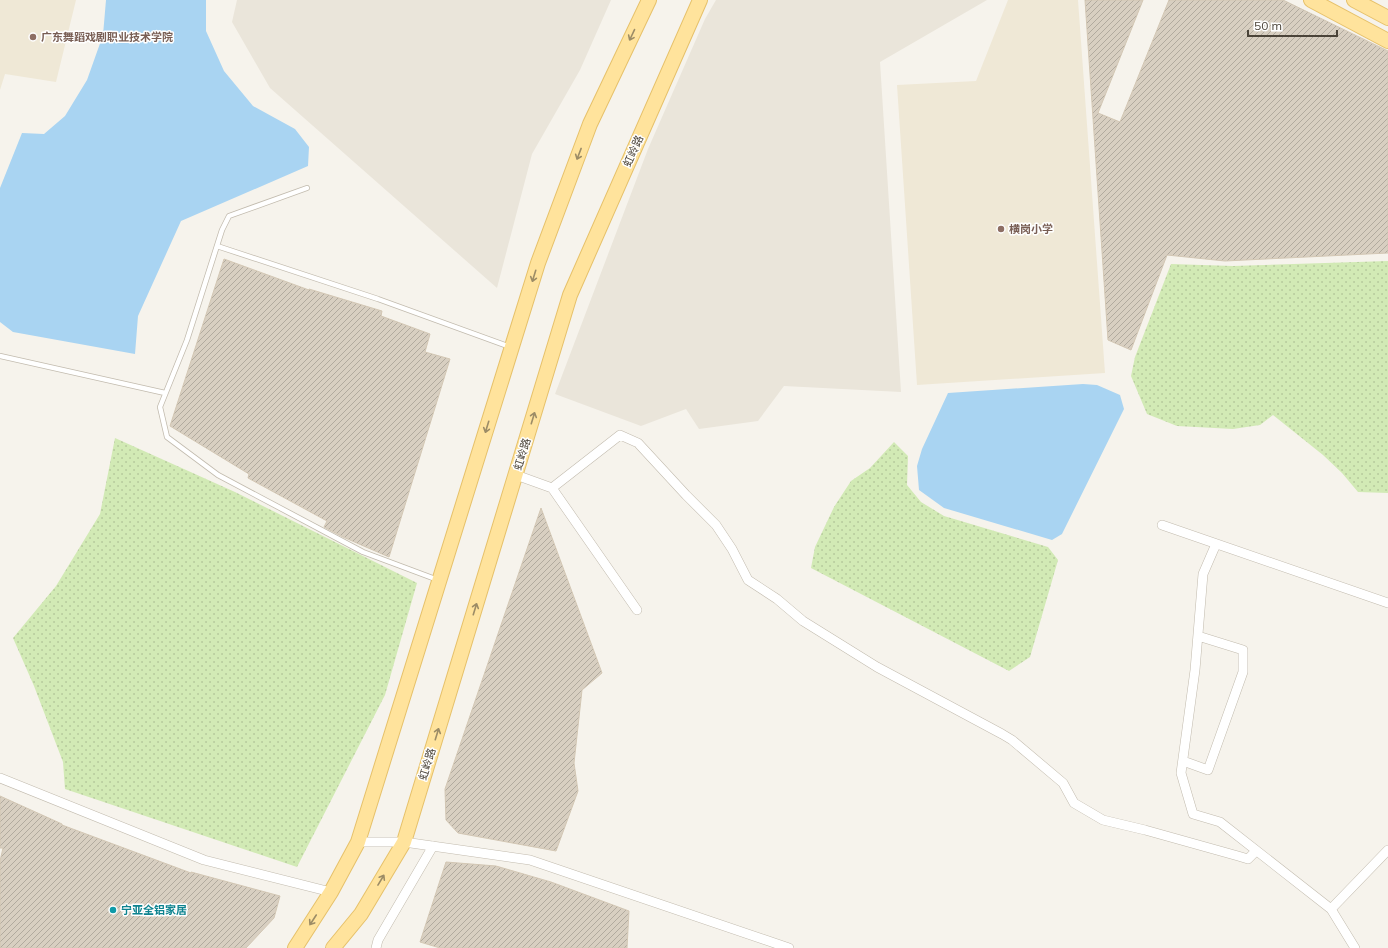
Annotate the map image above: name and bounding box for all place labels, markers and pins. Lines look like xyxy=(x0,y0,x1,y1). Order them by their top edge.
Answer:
place label: 广东舞蹈戏剧职业技术学院 xyxy=(41,30,173,44)
marker: 广东舞蹈戏剧职业技术学院 xyxy=(28,32,38,42)
place label: 横岗小学 xyxy=(1009,222,1053,236)
marker: 横岗小学 xyxy=(996,224,1006,234)
place label: 宁亚全铝家居 xyxy=(121,903,187,917)
marker: 宁亚全铝家居 xyxy=(108,905,118,915)

